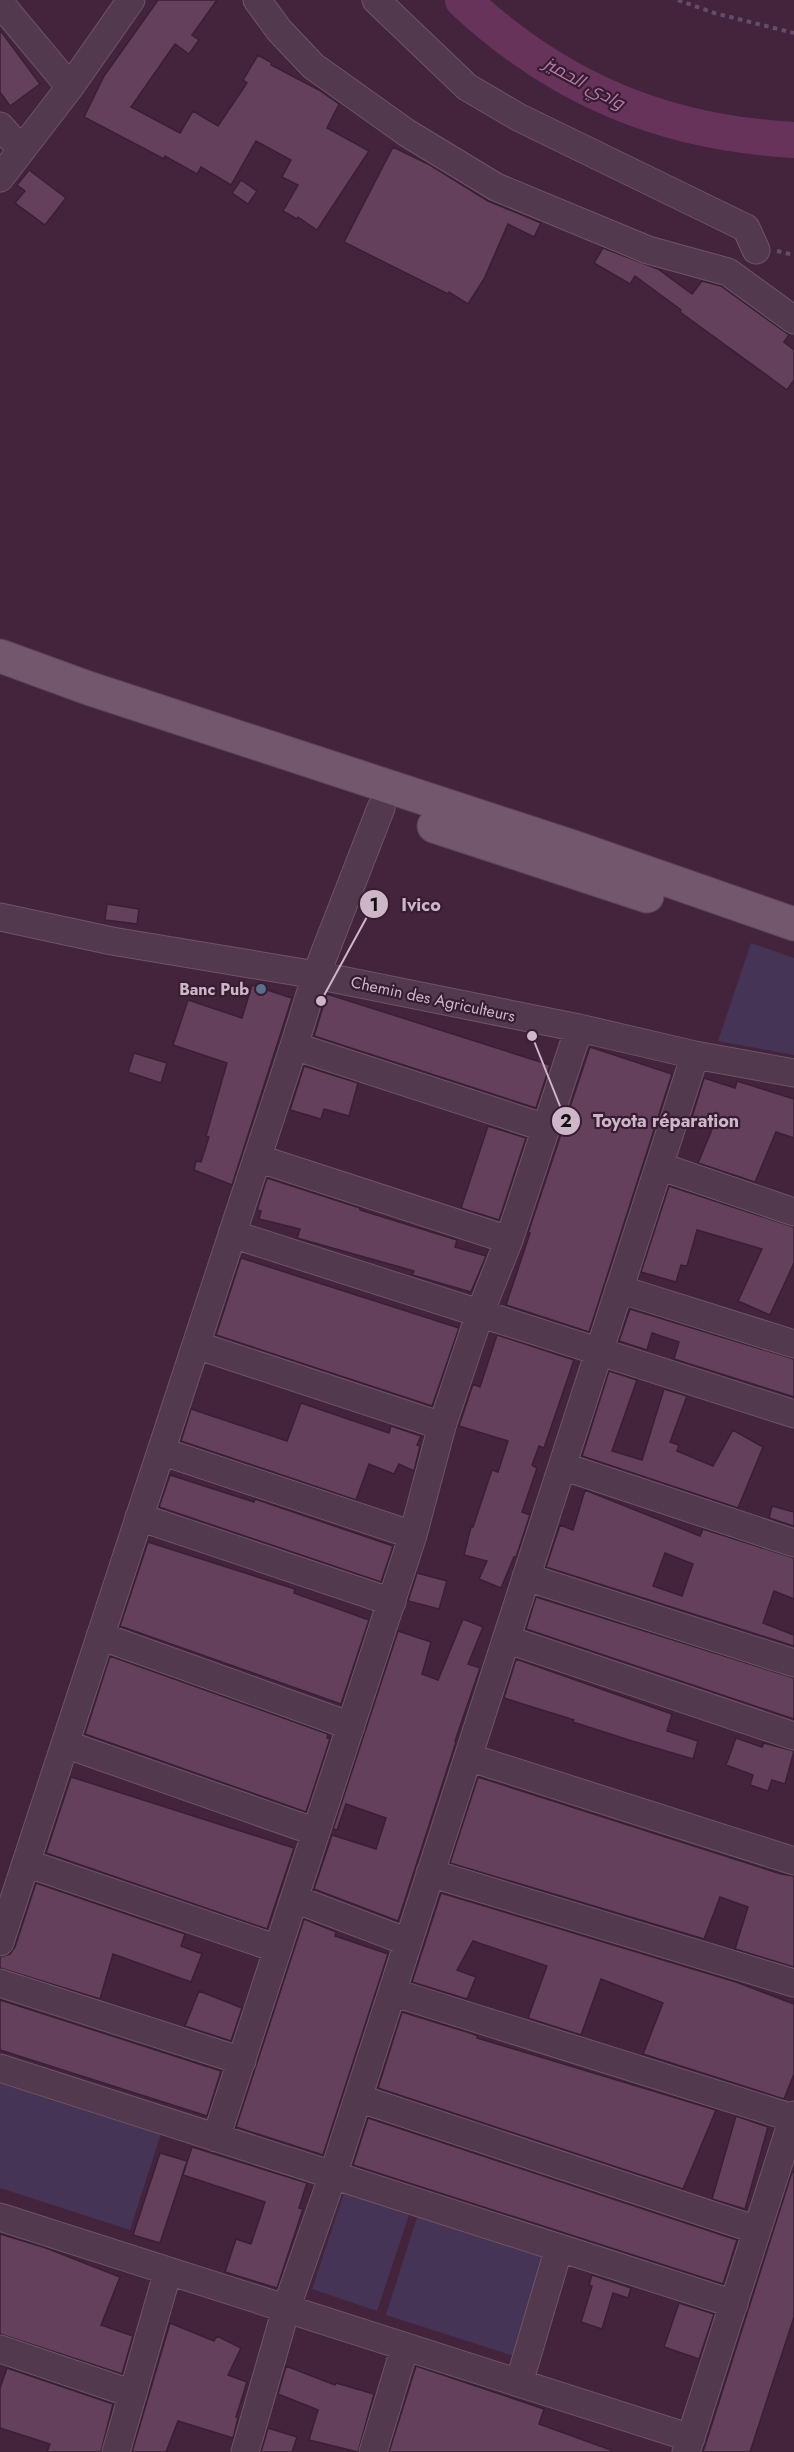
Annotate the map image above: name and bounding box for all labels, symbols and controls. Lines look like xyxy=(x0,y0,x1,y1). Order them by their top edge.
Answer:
water label: وادي الحميز xyxy=(537,49,630,117)
callout: Ivico xyxy=(359,886,453,922)
text: 1 xyxy=(369,892,379,918)
text: Ivico xyxy=(401,892,441,918)
street label: Chemin des Agriculteurs xyxy=(349,970,517,1028)
place label: Banc Pub xyxy=(179,978,249,1001)
marker: Banc Pub xyxy=(254,982,268,996)
callout: Toyota réparation xyxy=(551,1103,752,1139)
text: 2 xyxy=(560,1108,572,1134)
text: Toyota réparation xyxy=(593,1108,739,1134)

